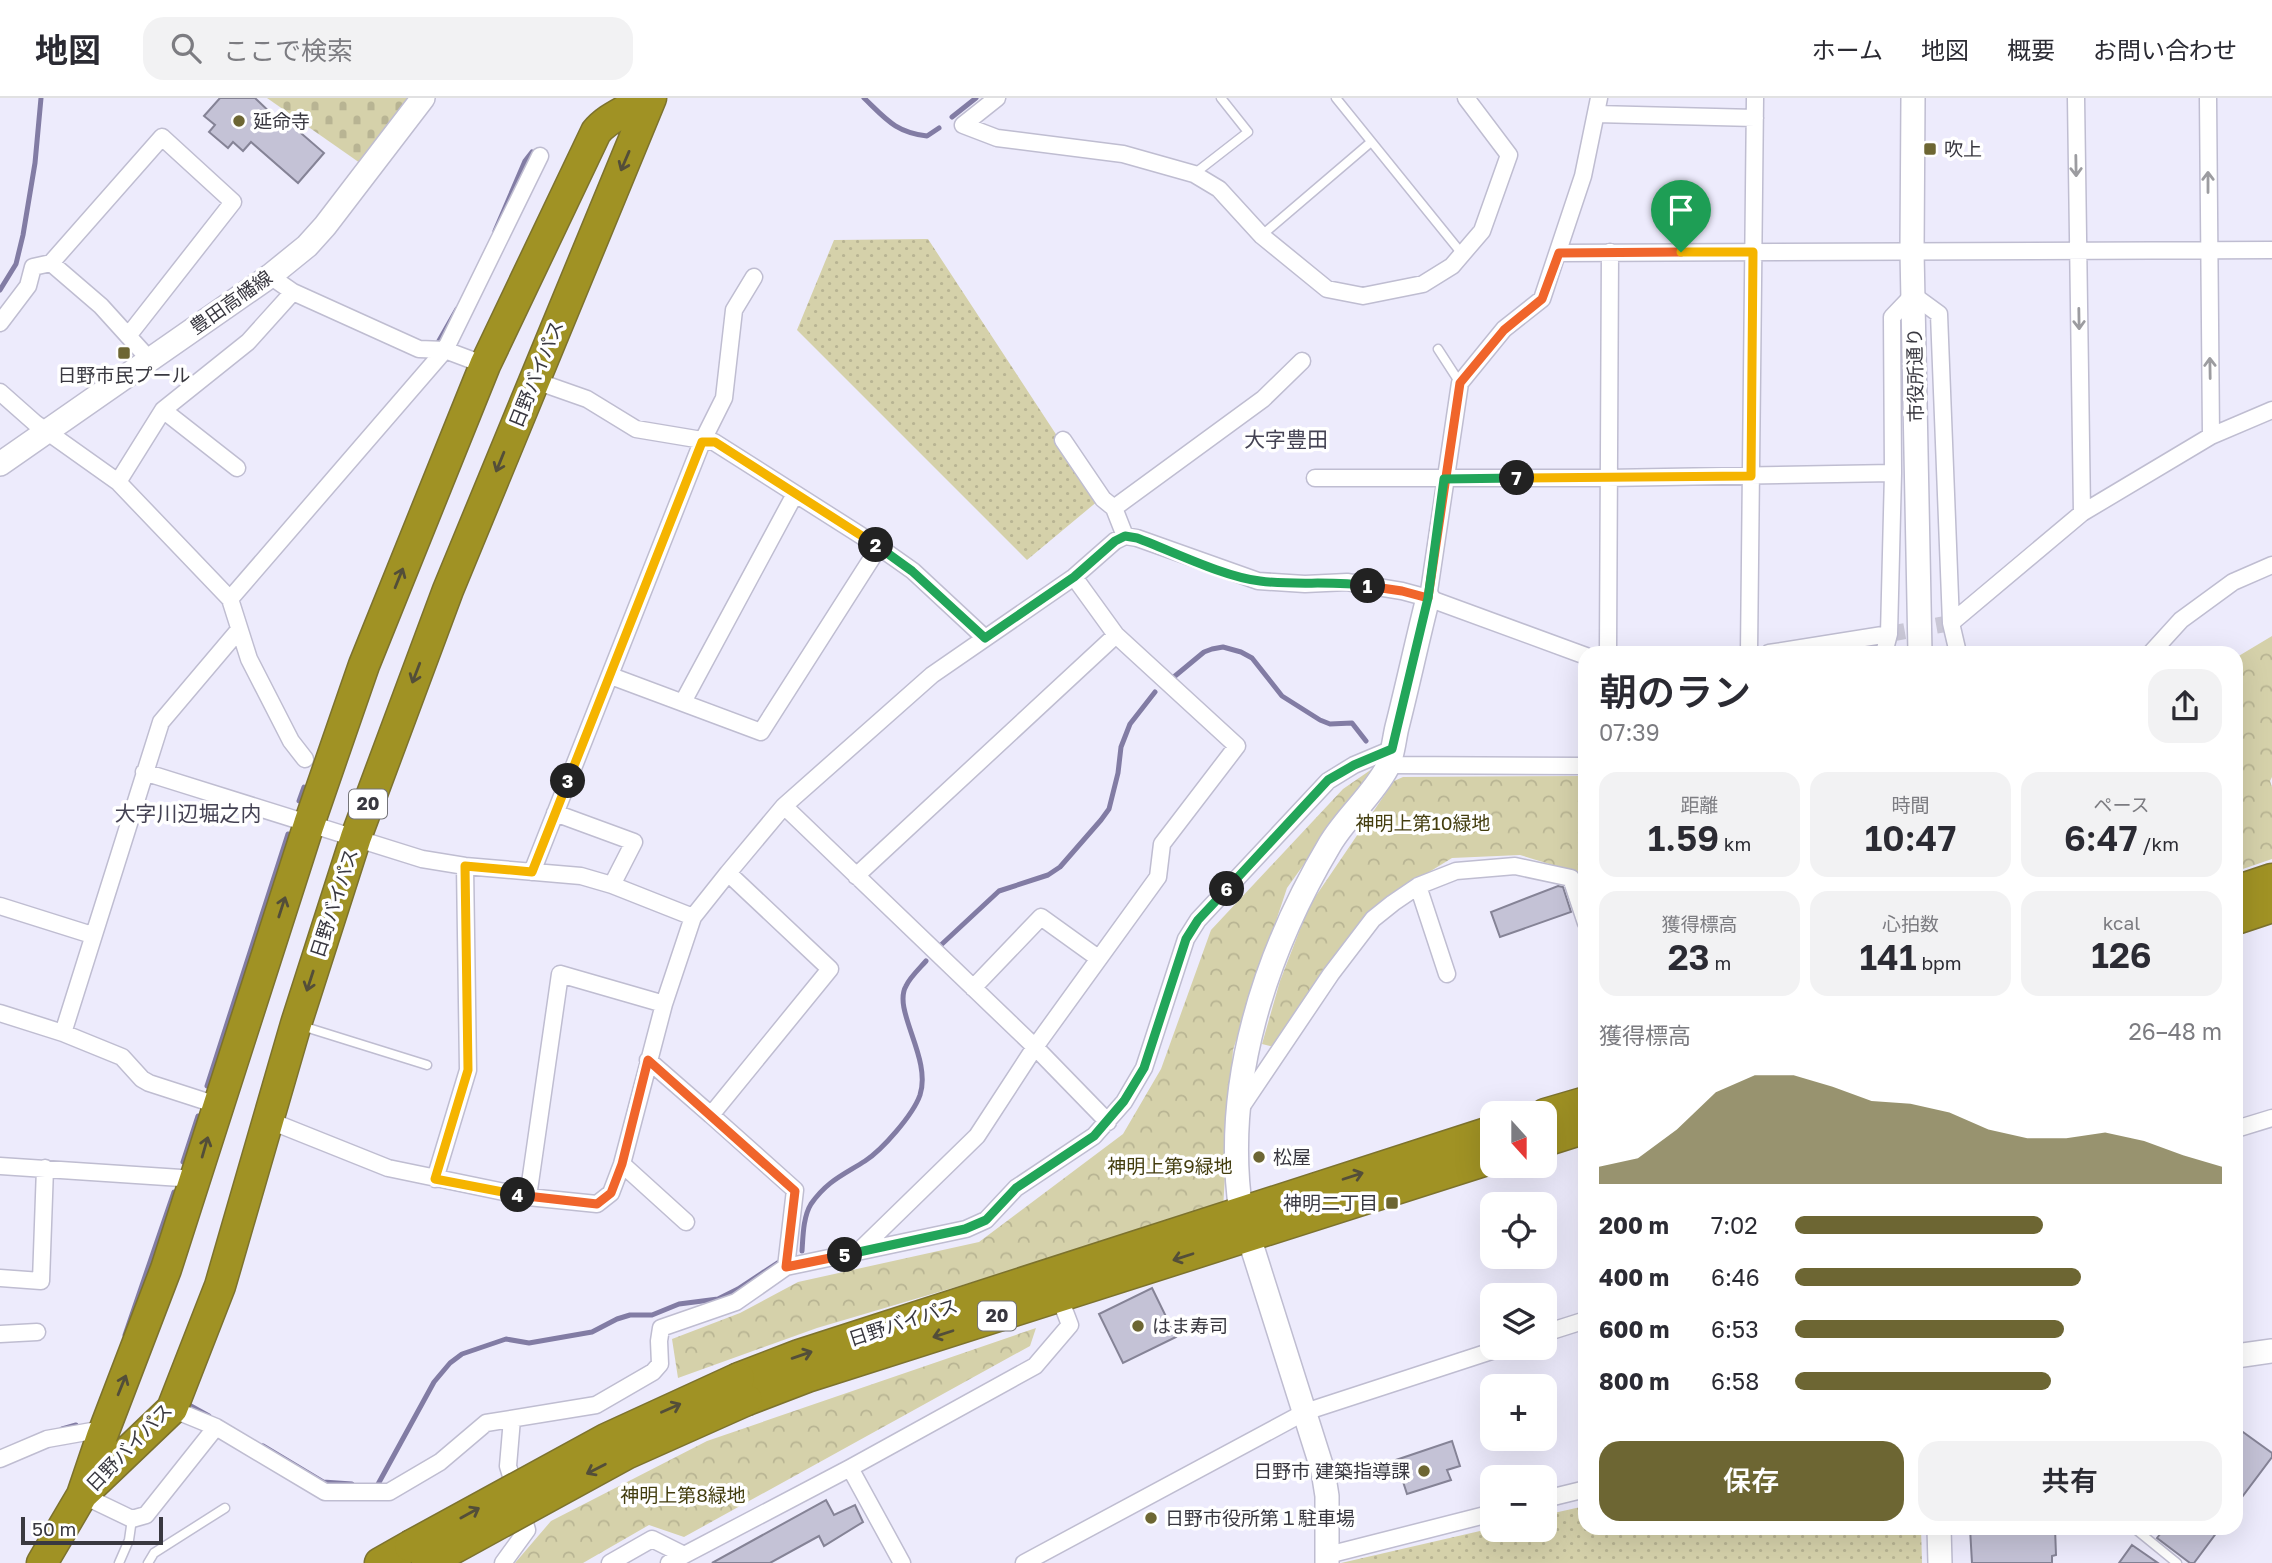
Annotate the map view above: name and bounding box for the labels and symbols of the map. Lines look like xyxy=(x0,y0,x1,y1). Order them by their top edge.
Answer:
place label: 延命寺 xyxy=(253,109,310,132)
marker: 延命寺 xyxy=(231,113,247,129)
place label: 吹上 xyxy=(1944,137,1982,160)
marker: 吹上 xyxy=(1922,141,1938,157)
one-way arrow xyxy=(617,150,630,171)
one-way arrow xyxy=(2070,154,2083,177)
one-way arrow xyxy=(2201,171,2215,194)
pin xyxy=(1651,180,1711,252)
street label: 豊田高幡線 xyxy=(185,265,276,338)
one-way arrow xyxy=(2072,307,2085,330)
street label: 日野バイパス xyxy=(504,317,567,431)
street label: 市役所通り xyxy=(1902,327,1927,423)
marker: 日野市民プール xyxy=(116,345,132,361)
one-way arrow xyxy=(2203,356,2217,379)
place label: 日野市民プール xyxy=(57,363,191,386)
district label: 大字豊田 xyxy=(1244,426,1328,452)
one-way arrow xyxy=(492,450,505,472)
pin: 7 xyxy=(1500,460,1534,496)
pin: 2 xyxy=(858,528,894,562)
one-way arrow xyxy=(393,567,406,589)
pin: 1 xyxy=(1350,568,1386,603)
one-way arrow xyxy=(409,662,422,684)
pin: 3 xyxy=(550,764,586,798)
road number: 20 xyxy=(349,790,387,818)
district label: 大字川辺堀之内 xyxy=(115,800,262,826)
park label: 神明上第10緑地 xyxy=(1356,811,1491,834)
street label: 日野バイパス xyxy=(305,845,362,960)
pin: 6 xyxy=(1210,872,1244,906)
one-way arrow xyxy=(276,897,289,919)
one-way arrow xyxy=(302,969,315,991)
north arrow xyxy=(1480,1101,1558,1178)
one-way arrow xyxy=(199,1136,212,1159)
place label: 松屋 xyxy=(1273,1145,1311,1168)
marker: 松屋 xyxy=(1251,1149,1267,1165)
park label: 神明上第9緑地 xyxy=(1107,1154,1233,1177)
one-way arrow xyxy=(1342,1169,1364,1182)
pin: 4 xyxy=(500,1178,536,1212)
place label: 神明二丁目 xyxy=(1283,1191,1378,1214)
marker: 神明二丁目 xyxy=(1384,1195,1400,1211)
pin: 5 xyxy=(828,1238,862,1272)
one-way arrow xyxy=(1172,1252,1194,1265)
street label: 日野バイパス xyxy=(845,1293,960,1350)
road number: 20 xyxy=(978,1302,1016,1330)
place label: はま寿司 xyxy=(1152,1314,1228,1337)
marker: はま寿司 xyxy=(1130,1318,1146,1334)
one-way arrow xyxy=(932,1329,954,1341)
one-way arrow xyxy=(791,1348,813,1360)
one-way arrow xyxy=(117,1375,130,1396)
street label: 日野バイパス xyxy=(81,1398,176,1496)
one-way arrow xyxy=(660,1401,681,1414)
place label: 日野市 建築指導課 xyxy=(1253,1459,1410,1482)
one-way arrow xyxy=(587,1463,607,1477)
marker: 日野市 建築指導課 xyxy=(1416,1463,1432,1479)
park label: 神明上第8緑地 xyxy=(620,1483,746,1506)
one-way arrow xyxy=(459,1506,479,1520)
place label: 日野市役所第１駐車場 xyxy=(1165,1506,1355,1529)
marker: 日野市役所第１駐車場 xyxy=(1143,1510,1159,1526)
scale bar xyxy=(21,1514,163,1546)

